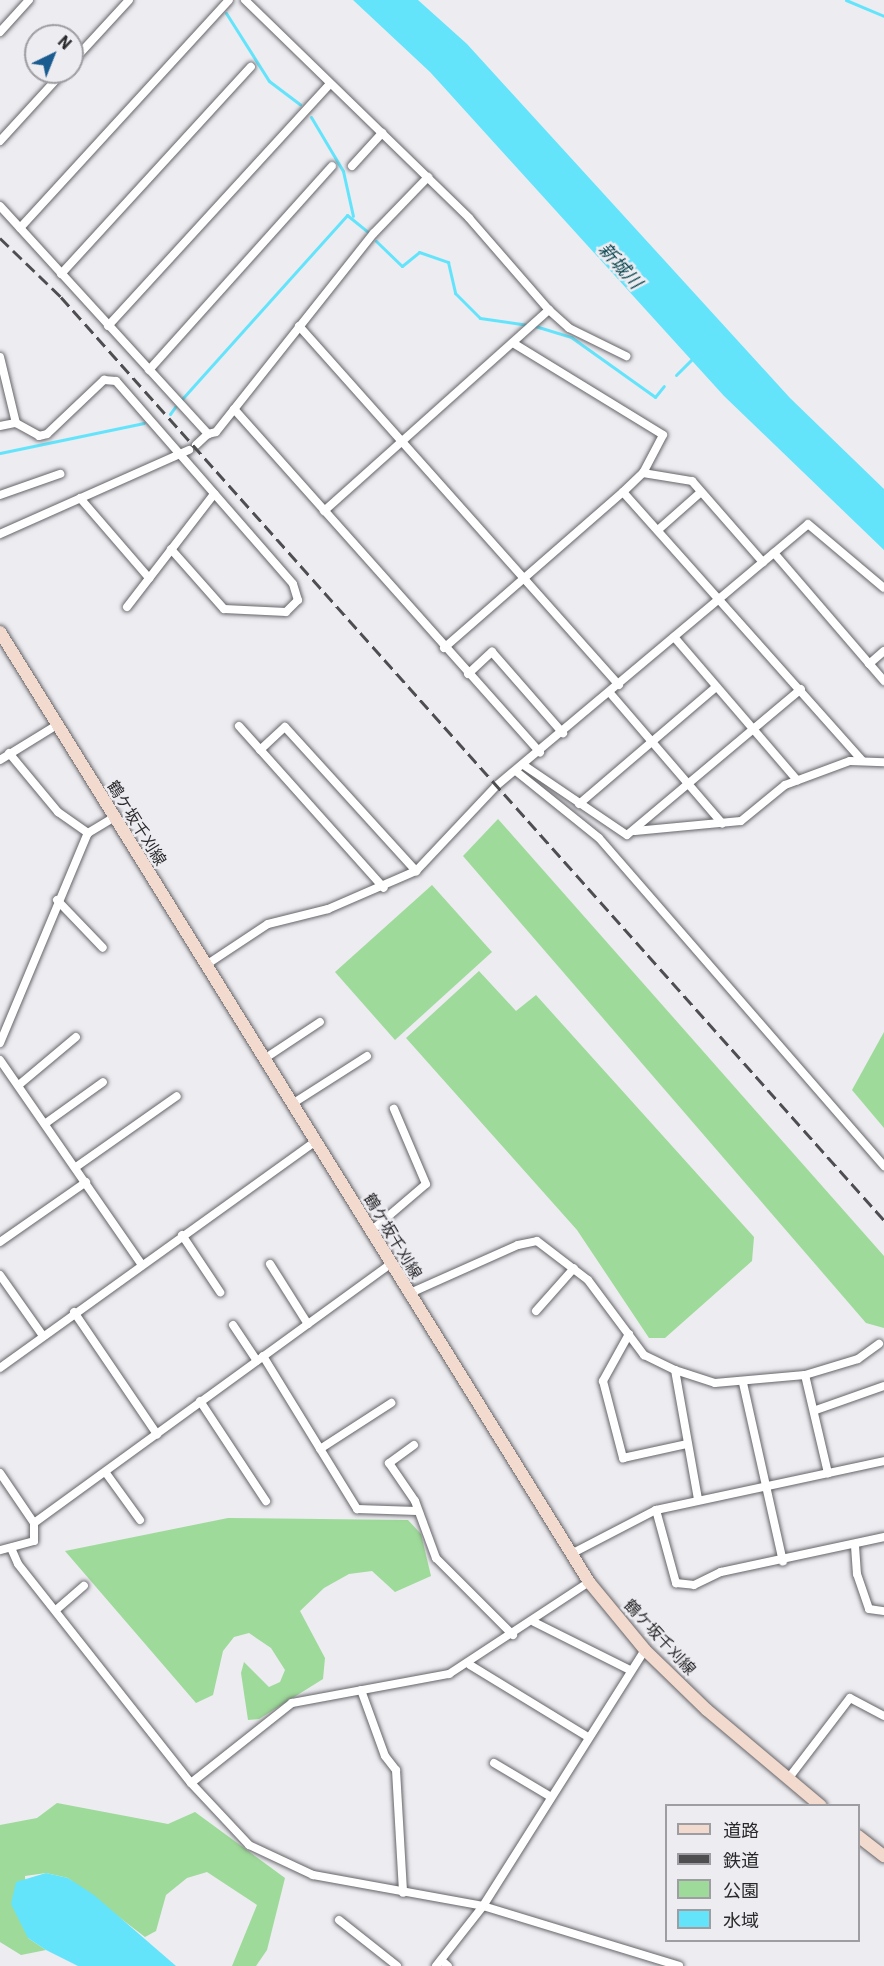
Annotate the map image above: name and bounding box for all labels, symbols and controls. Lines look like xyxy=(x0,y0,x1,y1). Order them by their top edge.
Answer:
north arrow xyxy=(24,24,84,84)
text: N xyxy=(54,31,76,54)
water label: 新城川 xyxy=(594,239,646,293)
street label: 鶴ケ坂千刈線 xyxy=(103,777,171,869)
street label: 鶴ケ坂千刈線 xyxy=(360,1190,426,1282)
street label: 鶴ケ坂千刈線 xyxy=(620,1595,700,1679)
legend xyxy=(665,1804,860,1942)
text: 道路 xyxy=(723,1819,759,1842)
text: 鉄道 xyxy=(723,1849,759,1872)
text: 公園 xyxy=(723,1879,759,1902)
text: 水域 xyxy=(723,1909,759,1932)

